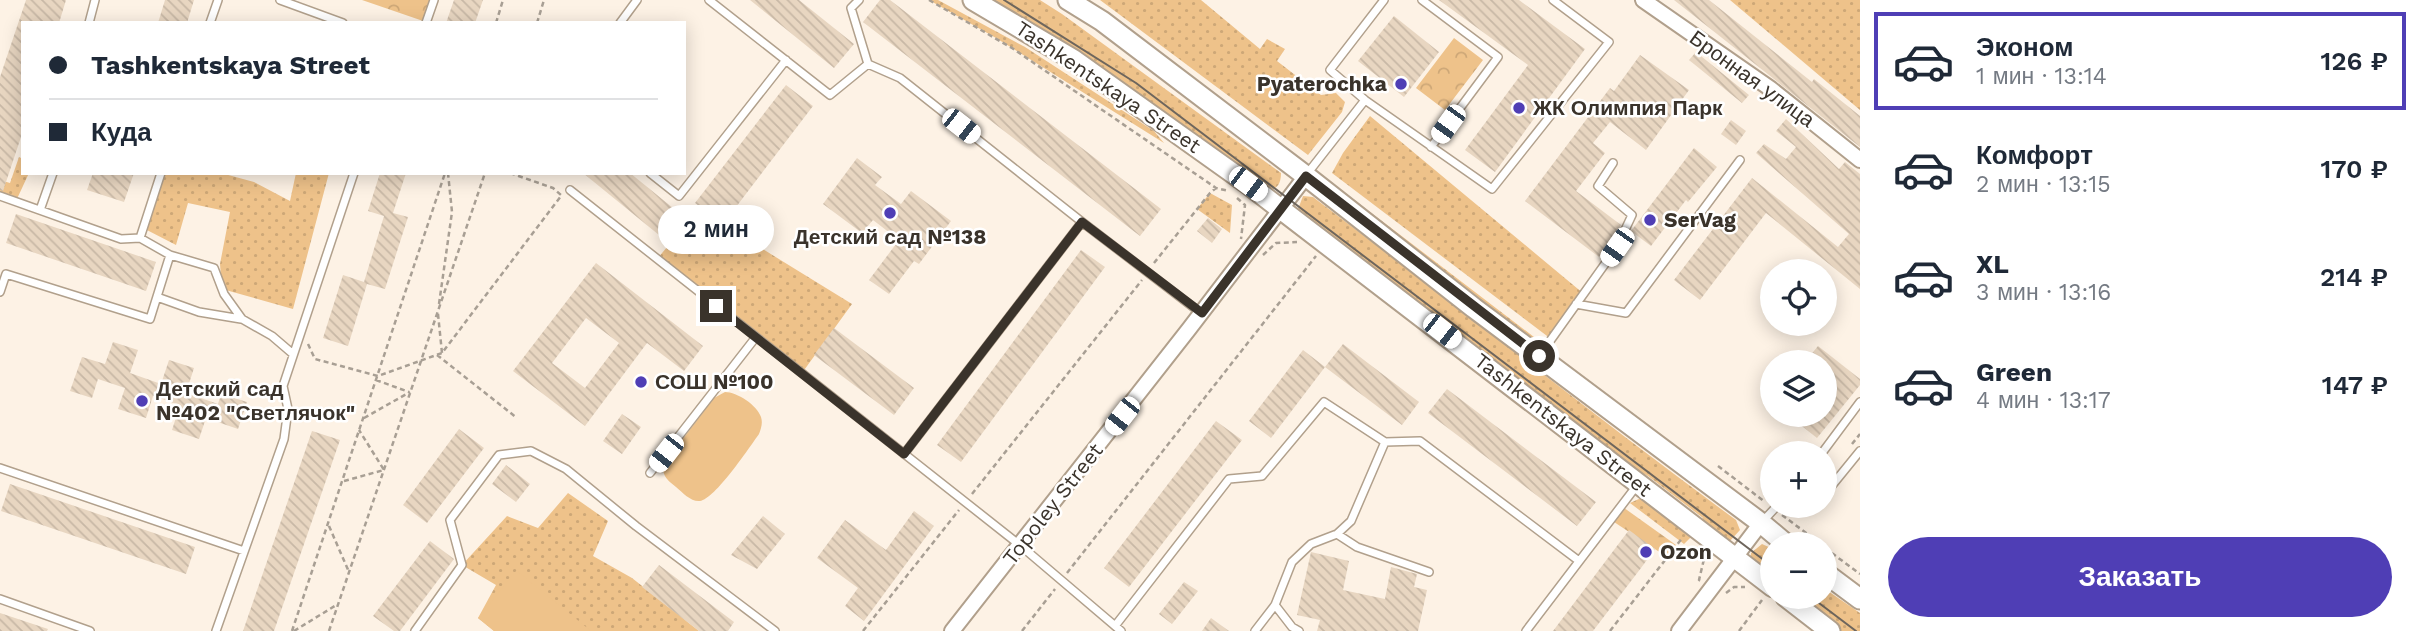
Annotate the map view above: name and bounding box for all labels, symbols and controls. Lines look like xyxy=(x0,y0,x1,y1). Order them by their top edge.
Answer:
street label: Tashkentskaya Street xyxy=(1011,15,1206,158)
street label: Бронная улица xyxy=(1685,25,1820,132)
icon: car xyxy=(1892,30,1955,93)
text: Эконом xyxy=(1976,32,2074,62)
text: 126 ₽ xyxy=(2320,46,2388,76)
text: Tashkentskaya Street xyxy=(91,50,370,80)
text: 1 мин · 13:14 xyxy=(1976,63,2107,90)
place label: Pyaterochka xyxy=(1257,71,1388,96)
marker: Pyaterochka xyxy=(1393,76,1409,92)
place label: ЖК Олимпия Парк xyxy=(1532,95,1723,120)
marker: ЖК Олимпия Парк xyxy=(1511,100,1527,116)
car xyxy=(1428,101,1469,147)
car xyxy=(938,105,985,147)
text: Куда xyxy=(91,117,152,147)
icon: car xyxy=(1892,138,1955,201)
text: Комфорт xyxy=(1976,140,2093,170)
text: 170 ₽ xyxy=(2320,154,2388,184)
car xyxy=(1225,163,1272,205)
text: 2 мин · 13:15 xyxy=(1976,171,2111,198)
callout: 2 мин xyxy=(658,204,774,254)
marker: Детский сад №138 xyxy=(882,205,898,221)
place label: SerVag xyxy=(1664,207,1736,232)
marker: SerVag xyxy=(1642,212,1658,228)
text: 2 мин xyxy=(683,216,749,243)
place label: Детский сад №138 xyxy=(794,224,986,249)
car xyxy=(1597,224,1638,270)
icon: car xyxy=(1892,246,1955,309)
text: XL xyxy=(1976,249,2009,279)
map controls xyxy=(1760,259,1837,609)
button: locate xyxy=(1760,259,1837,336)
text: 214 ₽ xyxy=(2320,262,2388,292)
text: 3 мин · 13:16 xyxy=(1976,279,2111,306)
route end xyxy=(700,290,732,322)
car xyxy=(1419,310,1466,352)
route start xyxy=(1523,340,1555,372)
street label: Tashkentskaya Street xyxy=(1470,348,1657,502)
button: layers xyxy=(1760,350,1837,427)
icon: car xyxy=(1892,354,1955,417)
text: Green xyxy=(1976,357,2052,387)
place label: СОШ №100 xyxy=(655,369,774,394)
text: 147 ₽ xyxy=(2322,370,2388,400)
marker: СОШ №100 xyxy=(633,374,649,390)
place label: Детский сад №402 "Светлячок" xyxy=(156,376,355,425)
text: 4 мин · 13:17 xyxy=(1976,387,2111,414)
marker: Детский сад №402 "Светлячок" xyxy=(134,393,150,409)
car xyxy=(1101,393,1144,439)
car xyxy=(645,430,688,476)
street label: Topoley Street xyxy=(997,438,1108,569)
button: + xyxy=(1760,441,1837,518)
button: − xyxy=(1760,532,1837,609)
button: Заказать xyxy=(1888,537,2392,617)
place label: Ozon xyxy=(1660,539,1712,564)
marker: Ozon xyxy=(1638,544,1654,560)

